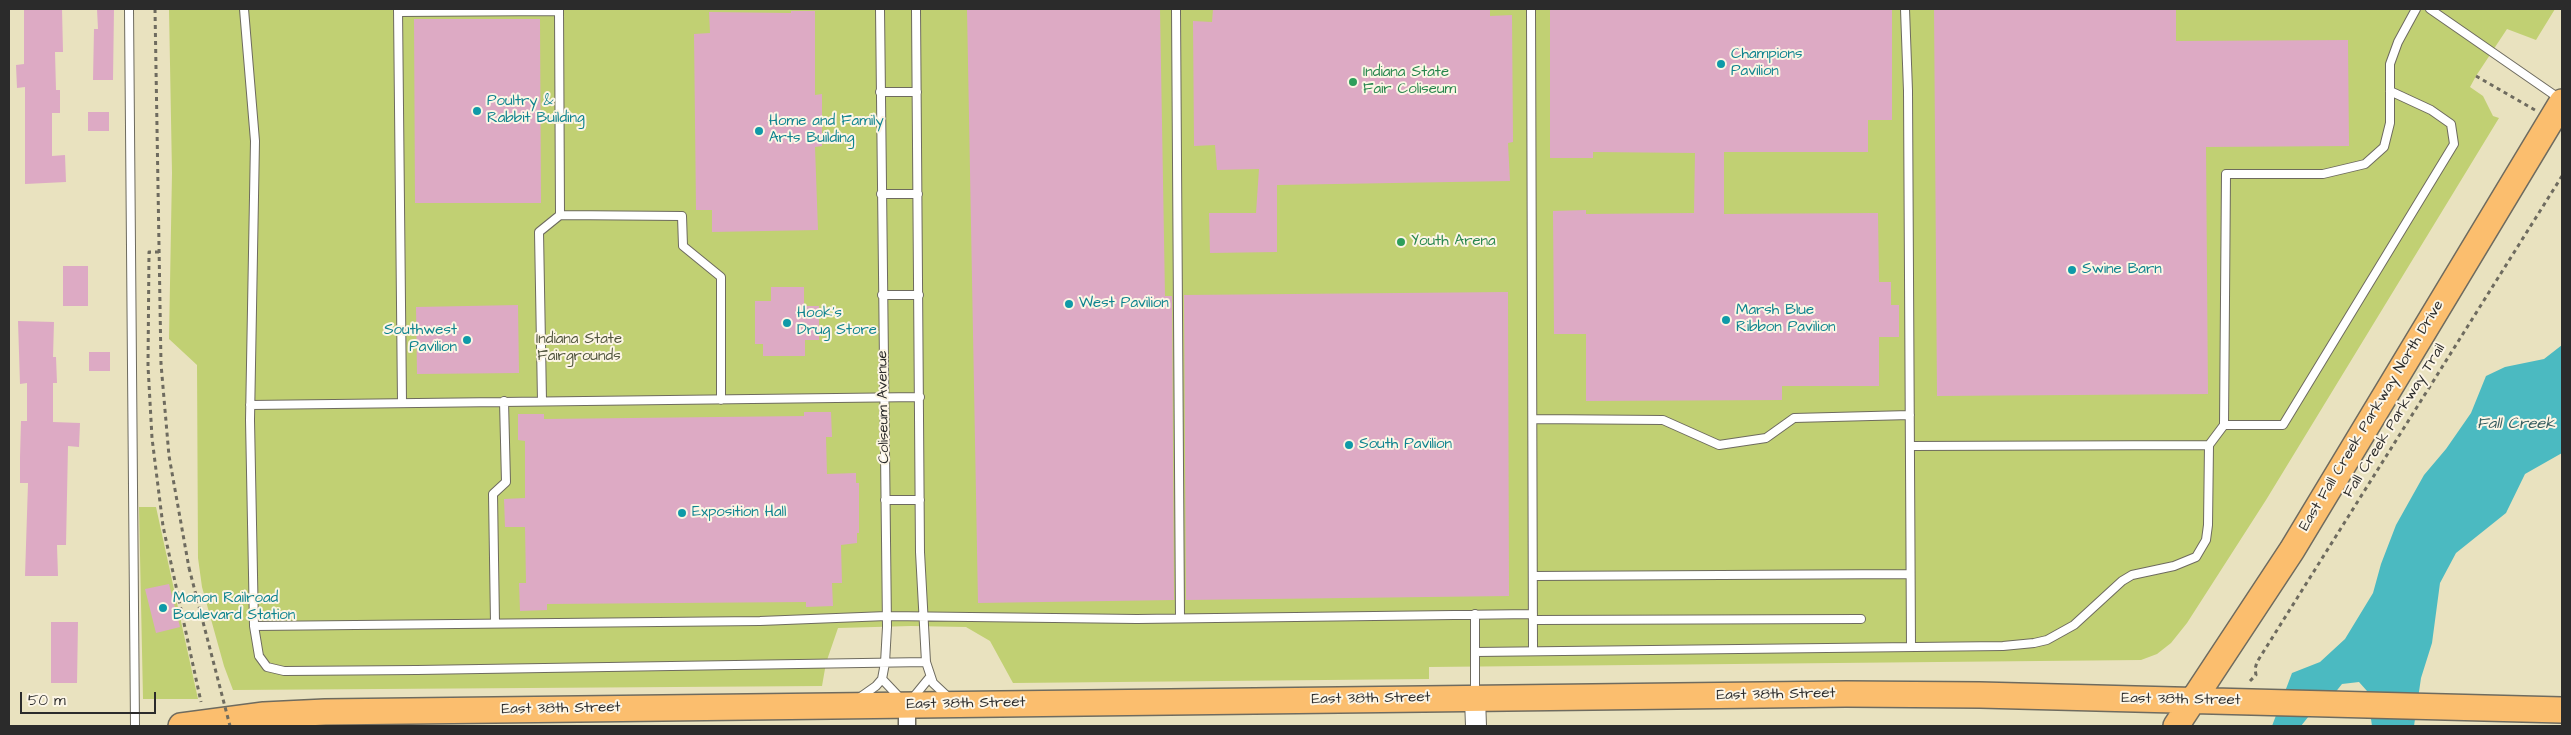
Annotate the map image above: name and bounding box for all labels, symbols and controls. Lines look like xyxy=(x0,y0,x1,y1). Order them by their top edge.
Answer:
place label: Champions Pavilion xyxy=(1731,46,1802,81)
marker: Champions Pavilion xyxy=(1715,58,1727,70)
place label: Indiana State Fair Coliseum xyxy=(1363,64,1456,99)
marker: Indiana State Fair Coliseum xyxy=(1347,76,1359,88)
place label: Poultry & Rabbit Building xyxy=(487,93,585,128)
marker: Poultry & Rabbit Building xyxy=(471,105,483,117)
place label: Home and Family Arts Building xyxy=(769,113,884,148)
marker: Home and Family Arts Building xyxy=(753,125,765,137)
place label: Youth Arena xyxy=(1411,233,1496,251)
marker: Youth Arena xyxy=(1395,236,1407,248)
place label: Swine Barn xyxy=(2082,261,2162,279)
marker: Swine Barn xyxy=(2066,264,2078,276)
place label: West Pavilion xyxy=(1079,295,1169,313)
marker: West Pavilion xyxy=(1063,298,1075,310)
street label: East Fall Creek Parkway North Drive xyxy=(2296,298,2448,534)
place label: Marsh Blue Ribbon Pavilion xyxy=(1736,302,1836,337)
place label: Hook's Drug Store xyxy=(797,305,877,340)
marker: Marsh Blue Ribbon Pavilion xyxy=(1720,314,1732,326)
marker: Hook's Drug Store xyxy=(781,317,793,329)
place label: Southwest Pavilion xyxy=(384,322,457,357)
park label: Indiana State Fairgrounds xyxy=(536,331,622,366)
marker: Southwest Pavilion xyxy=(461,334,473,346)
street label: Fall Creek Parkway Trail xyxy=(2340,341,2450,501)
street label: Coliseum Avenue xyxy=(874,350,894,464)
water label: Fall Creek xyxy=(2477,415,2555,435)
place label: South Pavilion xyxy=(1359,436,1452,454)
marker: South Pavilion xyxy=(1343,439,1355,451)
place label: Exposition Hall xyxy=(692,504,786,522)
marker: Exposition Hall xyxy=(676,507,688,519)
place label: Monon Railroad Boulevard Station xyxy=(173,590,295,625)
marker: Monon Railroad Boulevard Station xyxy=(157,602,169,614)
scale bar xyxy=(22,682,159,714)
street label: East 38th Street xyxy=(1716,685,1836,705)
street label: East 38th Street xyxy=(1311,689,1431,709)
text: 50 m xyxy=(28,690,66,711)
street label: East 38th Street xyxy=(2121,690,2241,710)
street label: East 38th Street xyxy=(906,694,1026,714)
street label: East 38th Street xyxy=(501,699,621,719)

